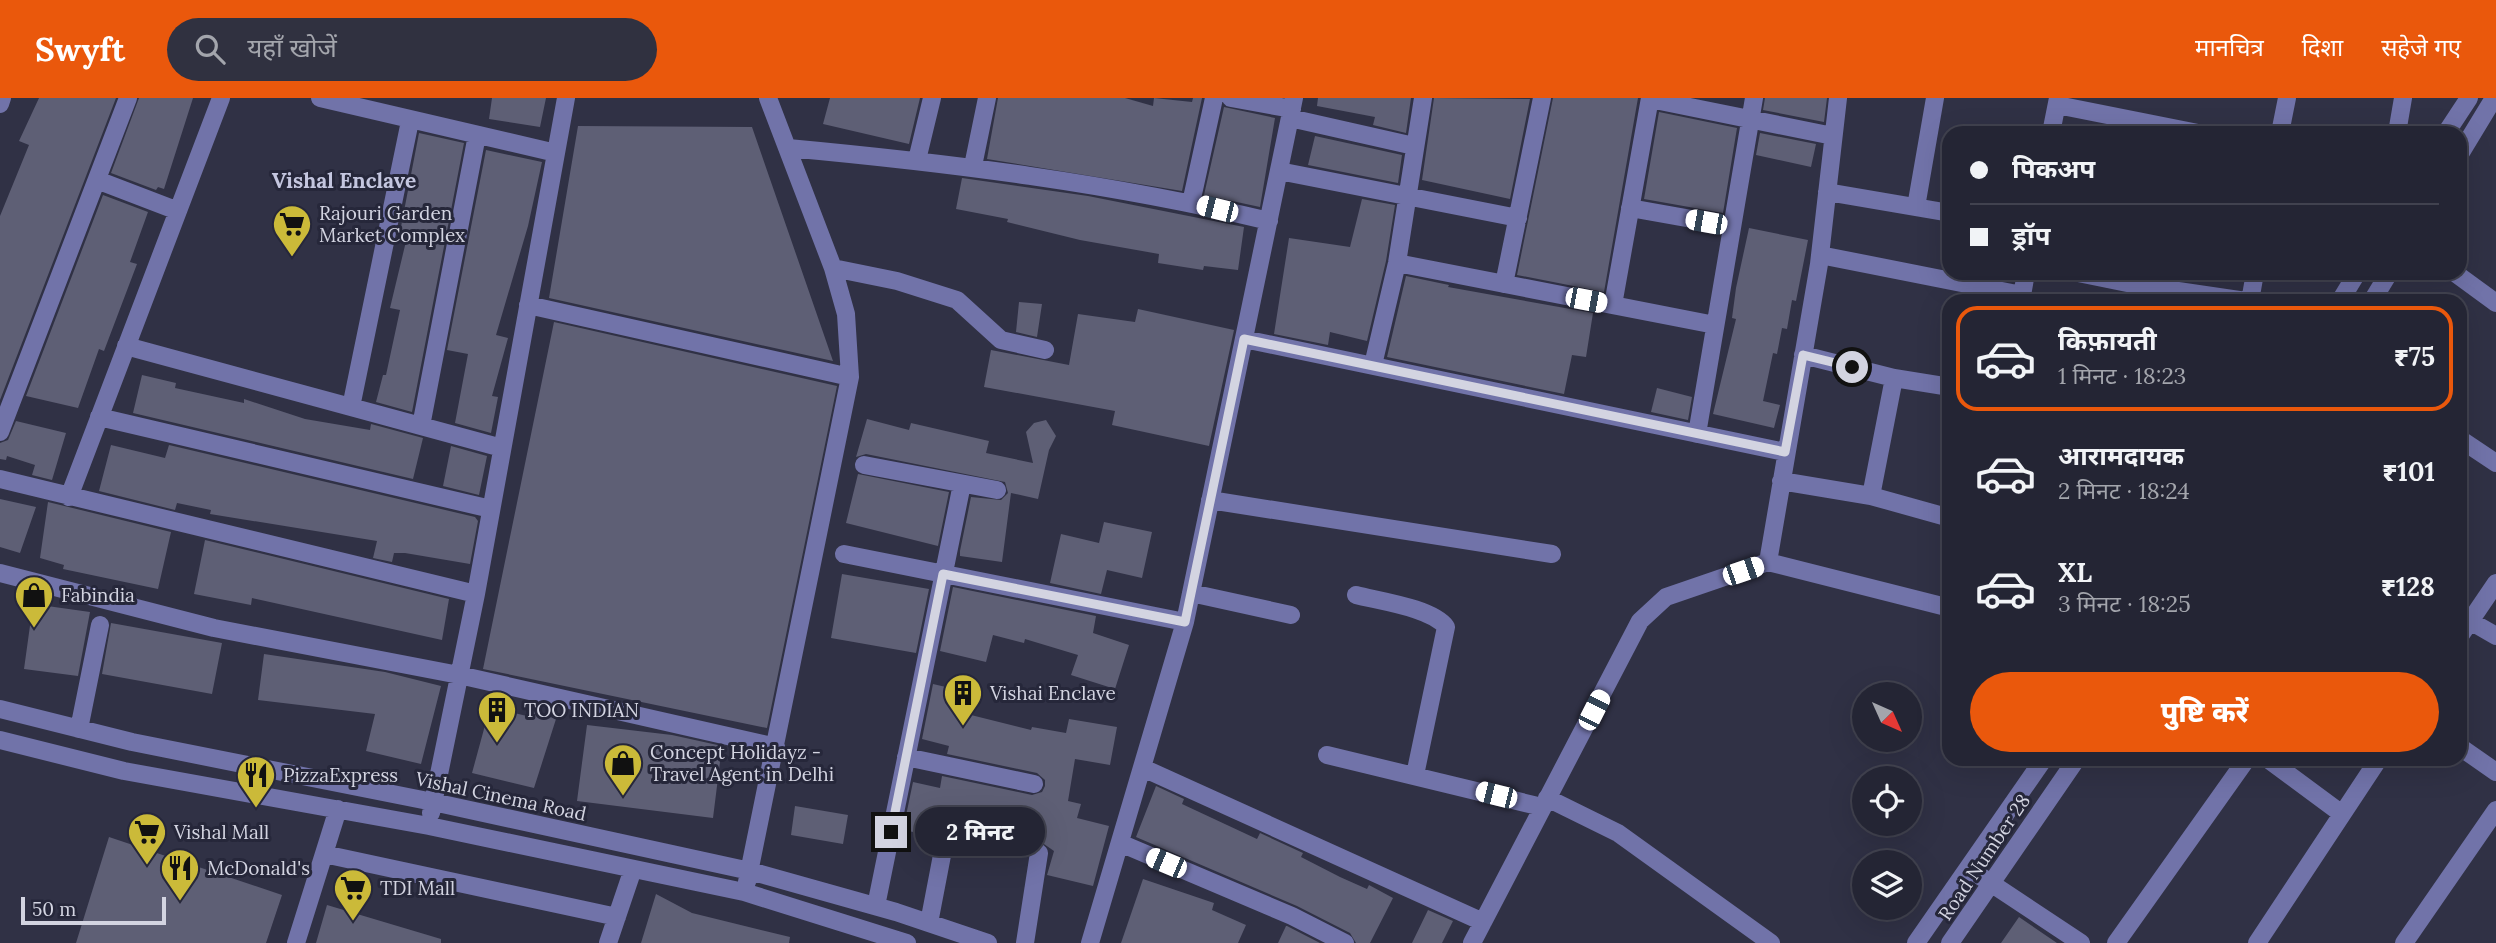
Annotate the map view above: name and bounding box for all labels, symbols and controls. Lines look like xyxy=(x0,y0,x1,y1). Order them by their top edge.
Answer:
search box xyxy=(167,18,657,81)
text: Swyft xyxy=(35,28,125,70)
icon: search xyxy=(191,30,229,68)
text: यहाँ खोजें xyxy=(247,31,337,64)
text: मानचित्र xyxy=(2195,32,2264,63)
text: दिशा xyxy=(2302,32,2343,63)
text: सहेजे गए xyxy=(2381,32,2461,63)
text: पिकअप xyxy=(2012,152,2095,185)
district label: Vishal Enclave xyxy=(272,167,416,194)
car xyxy=(1195,194,1240,224)
place label: Rajouri Garden Market Complex xyxy=(319,201,465,247)
supermarket icon: Rajouri Garden Market Complex xyxy=(271,203,313,258)
car xyxy=(1684,208,1729,236)
text: ड्रॉप xyxy=(2012,219,2050,252)
car xyxy=(1564,286,1609,314)
text: किफ़ायती xyxy=(2058,324,2157,357)
icon: car xyxy=(1974,327,2037,390)
text: ₹75 xyxy=(2394,340,2435,373)
route start xyxy=(1836,351,1868,383)
text: 1 मिनट · 18:23 xyxy=(2058,361,2186,390)
text: आरामदायक xyxy=(2058,439,2184,472)
icon: car xyxy=(1974,442,2037,505)
text: ₹101 xyxy=(2382,455,2435,488)
text: 2 मिनट · 18:24 xyxy=(2058,476,2190,505)
car xyxy=(1720,554,1767,588)
text: XL xyxy=(2058,556,2092,589)
icon: car xyxy=(1974,557,2037,620)
text: ₹128 xyxy=(2381,570,2435,603)
shop icon: Fabindia xyxy=(13,574,55,629)
place label: Fabindia xyxy=(61,583,135,607)
text: 3 मिनट · 18:25 xyxy=(2058,589,2191,618)
building icon: Vishai Enclave xyxy=(942,672,984,727)
button: पुष्टि करें xyxy=(1970,672,2439,752)
place label: Vishai Enclave xyxy=(989,681,1116,705)
north arrow xyxy=(1852,682,1922,752)
map controls xyxy=(1852,682,1922,920)
car xyxy=(1576,687,1613,733)
building icon: TOO INDIAN xyxy=(476,689,518,744)
place label: TOO INDIAN xyxy=(524,698,639,722)
place label: Concept Holidayz - Travel Agent in Delhi xyxy=(650,740,834,786)
shop icon: Concept Holidayz - Travel Agent in Delhi xyxy=(602,742,644,797)
restaurant icon: PizzaExpress xyxy=(235,754,277,809)
place label: PizzaExpress xyxy=(283,763,398,787)
street label: Vishal Cinema Road xyxy=(412,766,589,826)
button: locate xyxy=(1852,766,1922,836)
car xyxy=(1474,780,1519,810)
street label: Road Number 28 xyxy=(1933,789,2035,925)
callout: 2 मिनट xyxy=(916,808,1045,856)
supermarket icon: Vishal Mall xyxy=(126,811,168,866)
route end xyxy=(875,816,907,848)
text: 2 मिनट xyxy=(946,817,1014,846)
place label: Vishal Mall xyxy=(173,820,269,844)
car xyxy=(1143,845,1190,881)
restaurant icon: McDonald's xyxy=(159,847,201,902)
button: layers xyxy=(1852,850,1922,920)
place label: McDonald's xyxy=(207,856,310,880)
supermarket icon: TDI Mall xyxy=(332,867,374,922)
place label: TDI Mall xyxy=(380,876,455,900)
scale bar xyxy=(21,894,166,926)
text: 50 m xyxy=(32,897,76,921)

